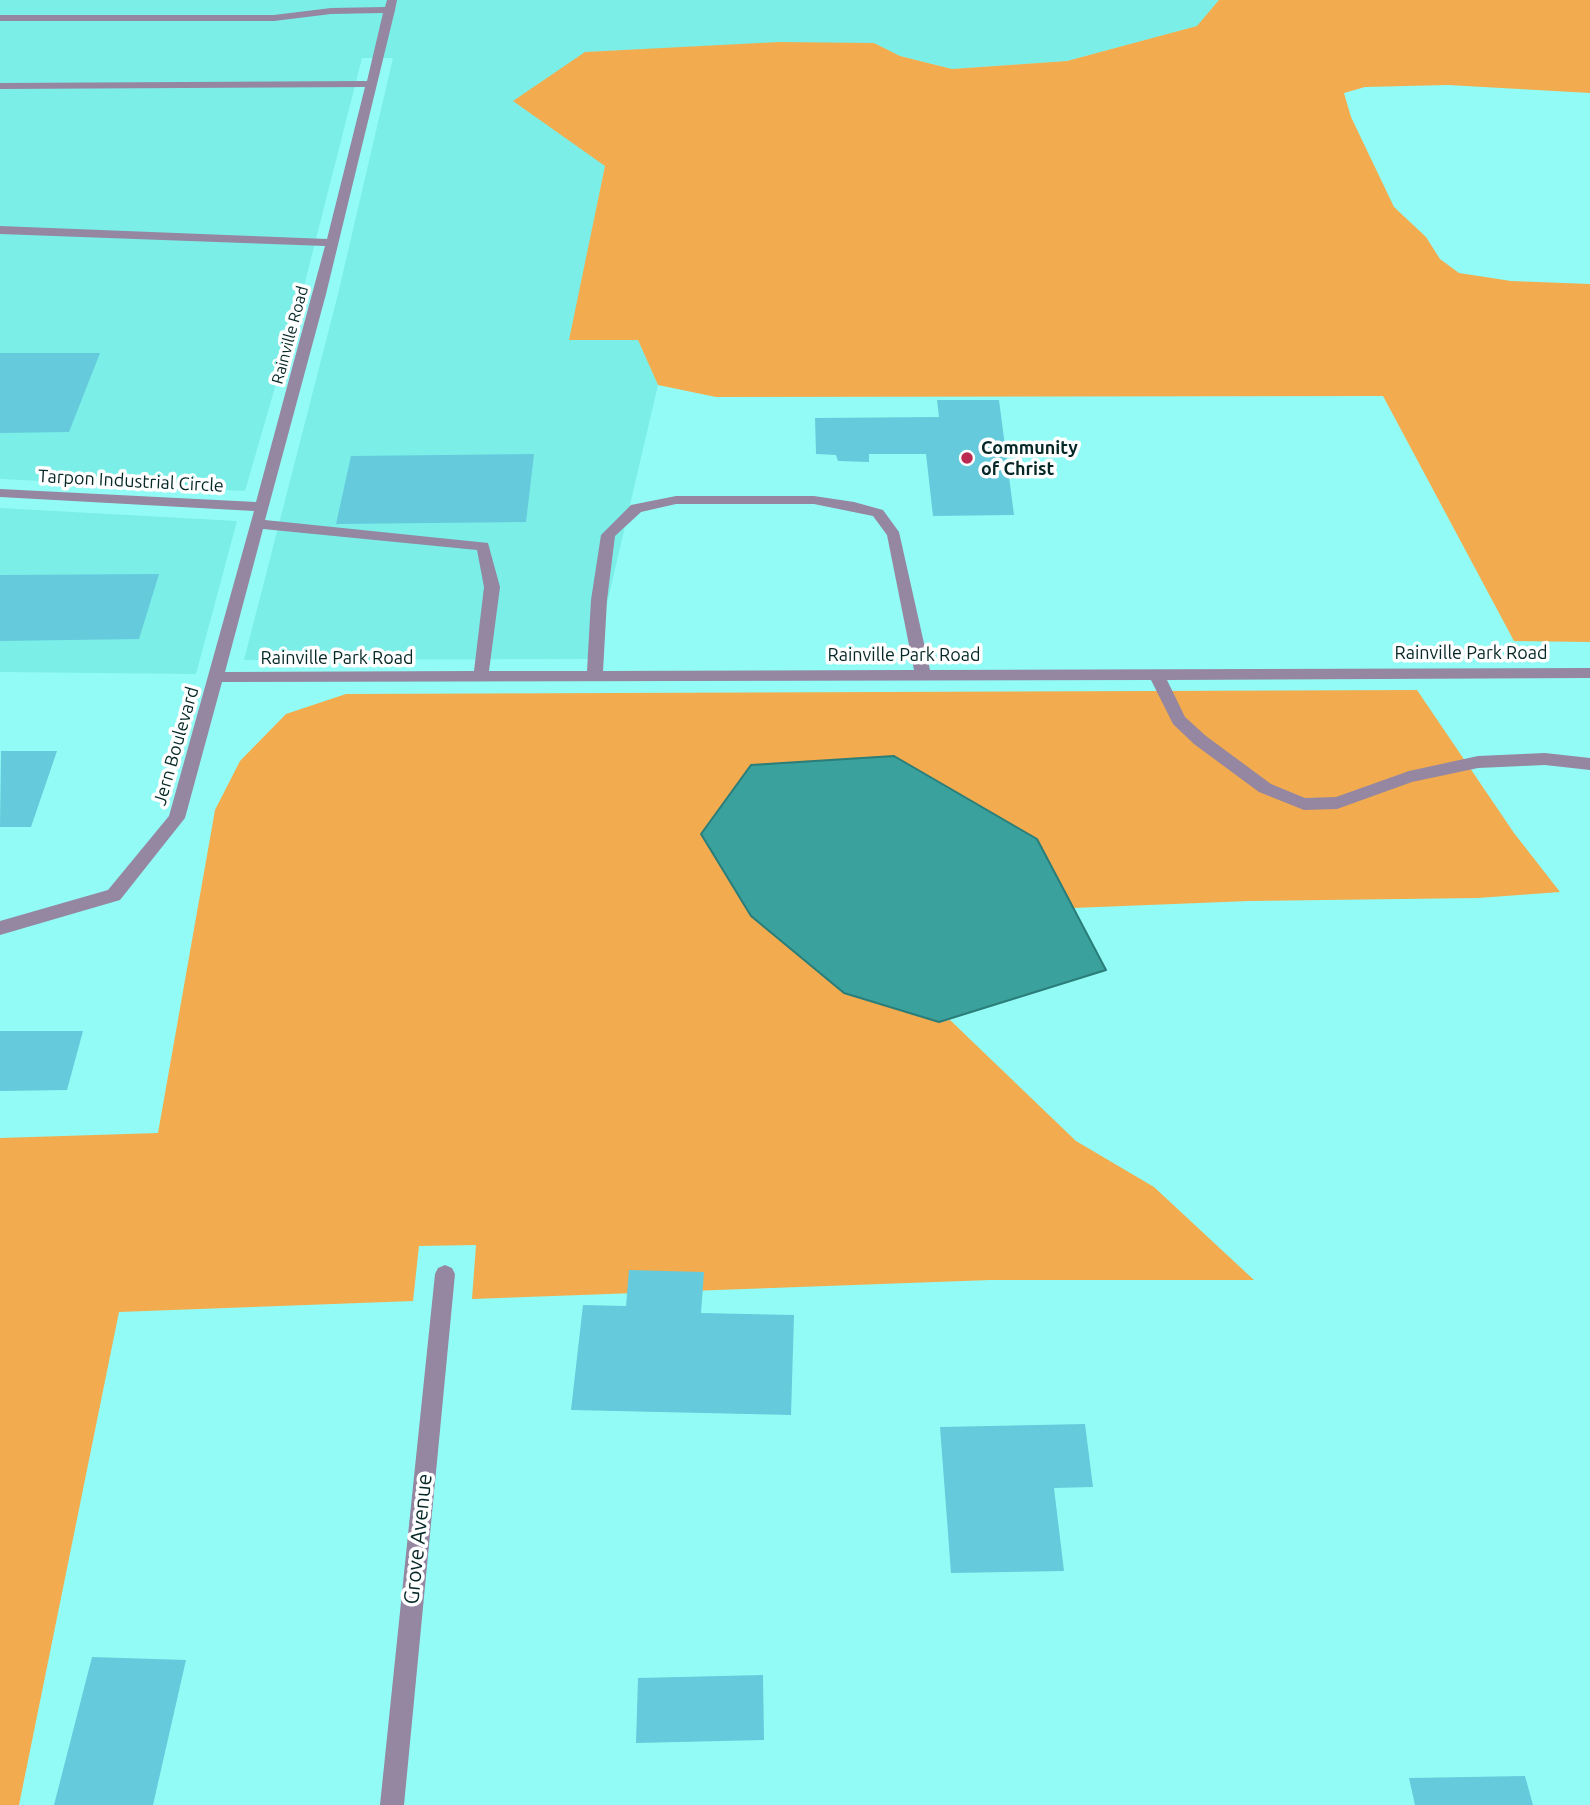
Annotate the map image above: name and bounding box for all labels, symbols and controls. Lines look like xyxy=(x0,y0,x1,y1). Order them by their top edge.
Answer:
street label: Rainville Road xyxy=(268,284,312,386)
place label: Community of Christ xyxy=(981,437,1078,480)
marker: Community of Christ xyxy=(959,450,975,466)
street label: Tarpon Industrial Circle xyxy=(38,465,224,497)
street label: Rainville Park Road xyxy=(1394,642,1548,664)
street label: Rainville Park Road xyxy=(827,644,981,666)
street label: Rainville Park Road xyxy=(260,647,414,669)
street label: Jern Boulevard xyxy=(149,684,203,808)
street label: Grove Avenue xyxy=(399,1472,437,1606)

